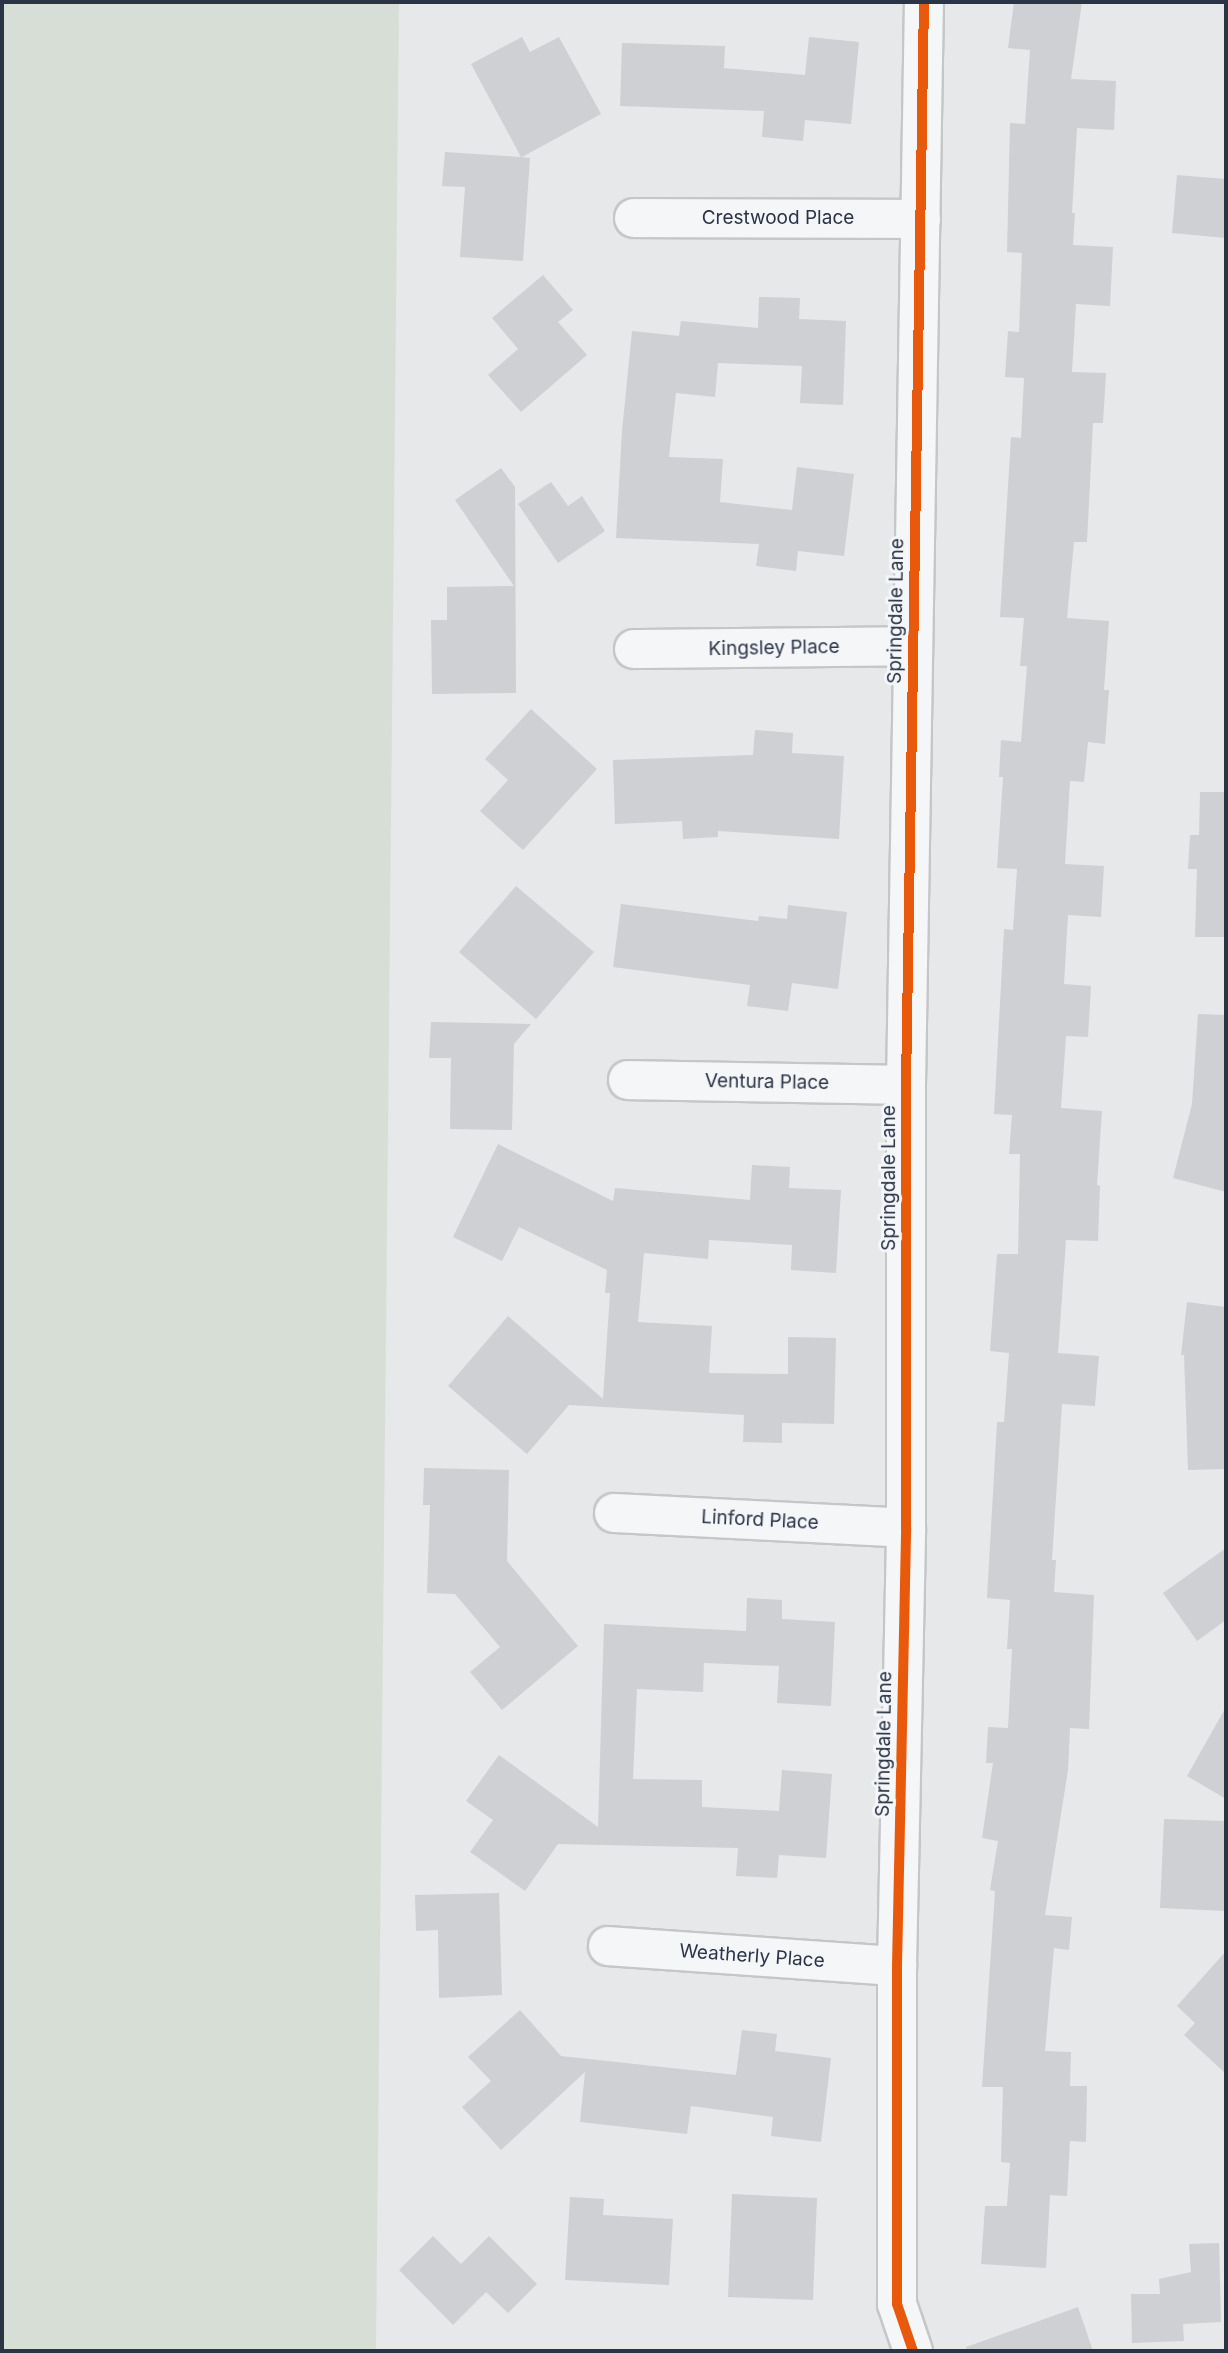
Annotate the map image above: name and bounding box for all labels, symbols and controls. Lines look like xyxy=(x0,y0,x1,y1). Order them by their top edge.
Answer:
street label: Crestwood Place xyxy=(702,207,854,229)
street label: Springdale Lane xyxy=(883,538,909,684)
street label: Kingsley Place xyxy=(708,635,840,661)
street label: Ventura Place xyxy=(705,1070,829,1094)
street label: Springdale Lane xyxy=(878,1105,900,1251)
street label: Linford Place xyxy=(701,1506,819,1534)
street label: Springdale Lane xyxy=(871,1671,897,1817)
street label: Weatherly Place xyxy=(679,1940,825,1972)

